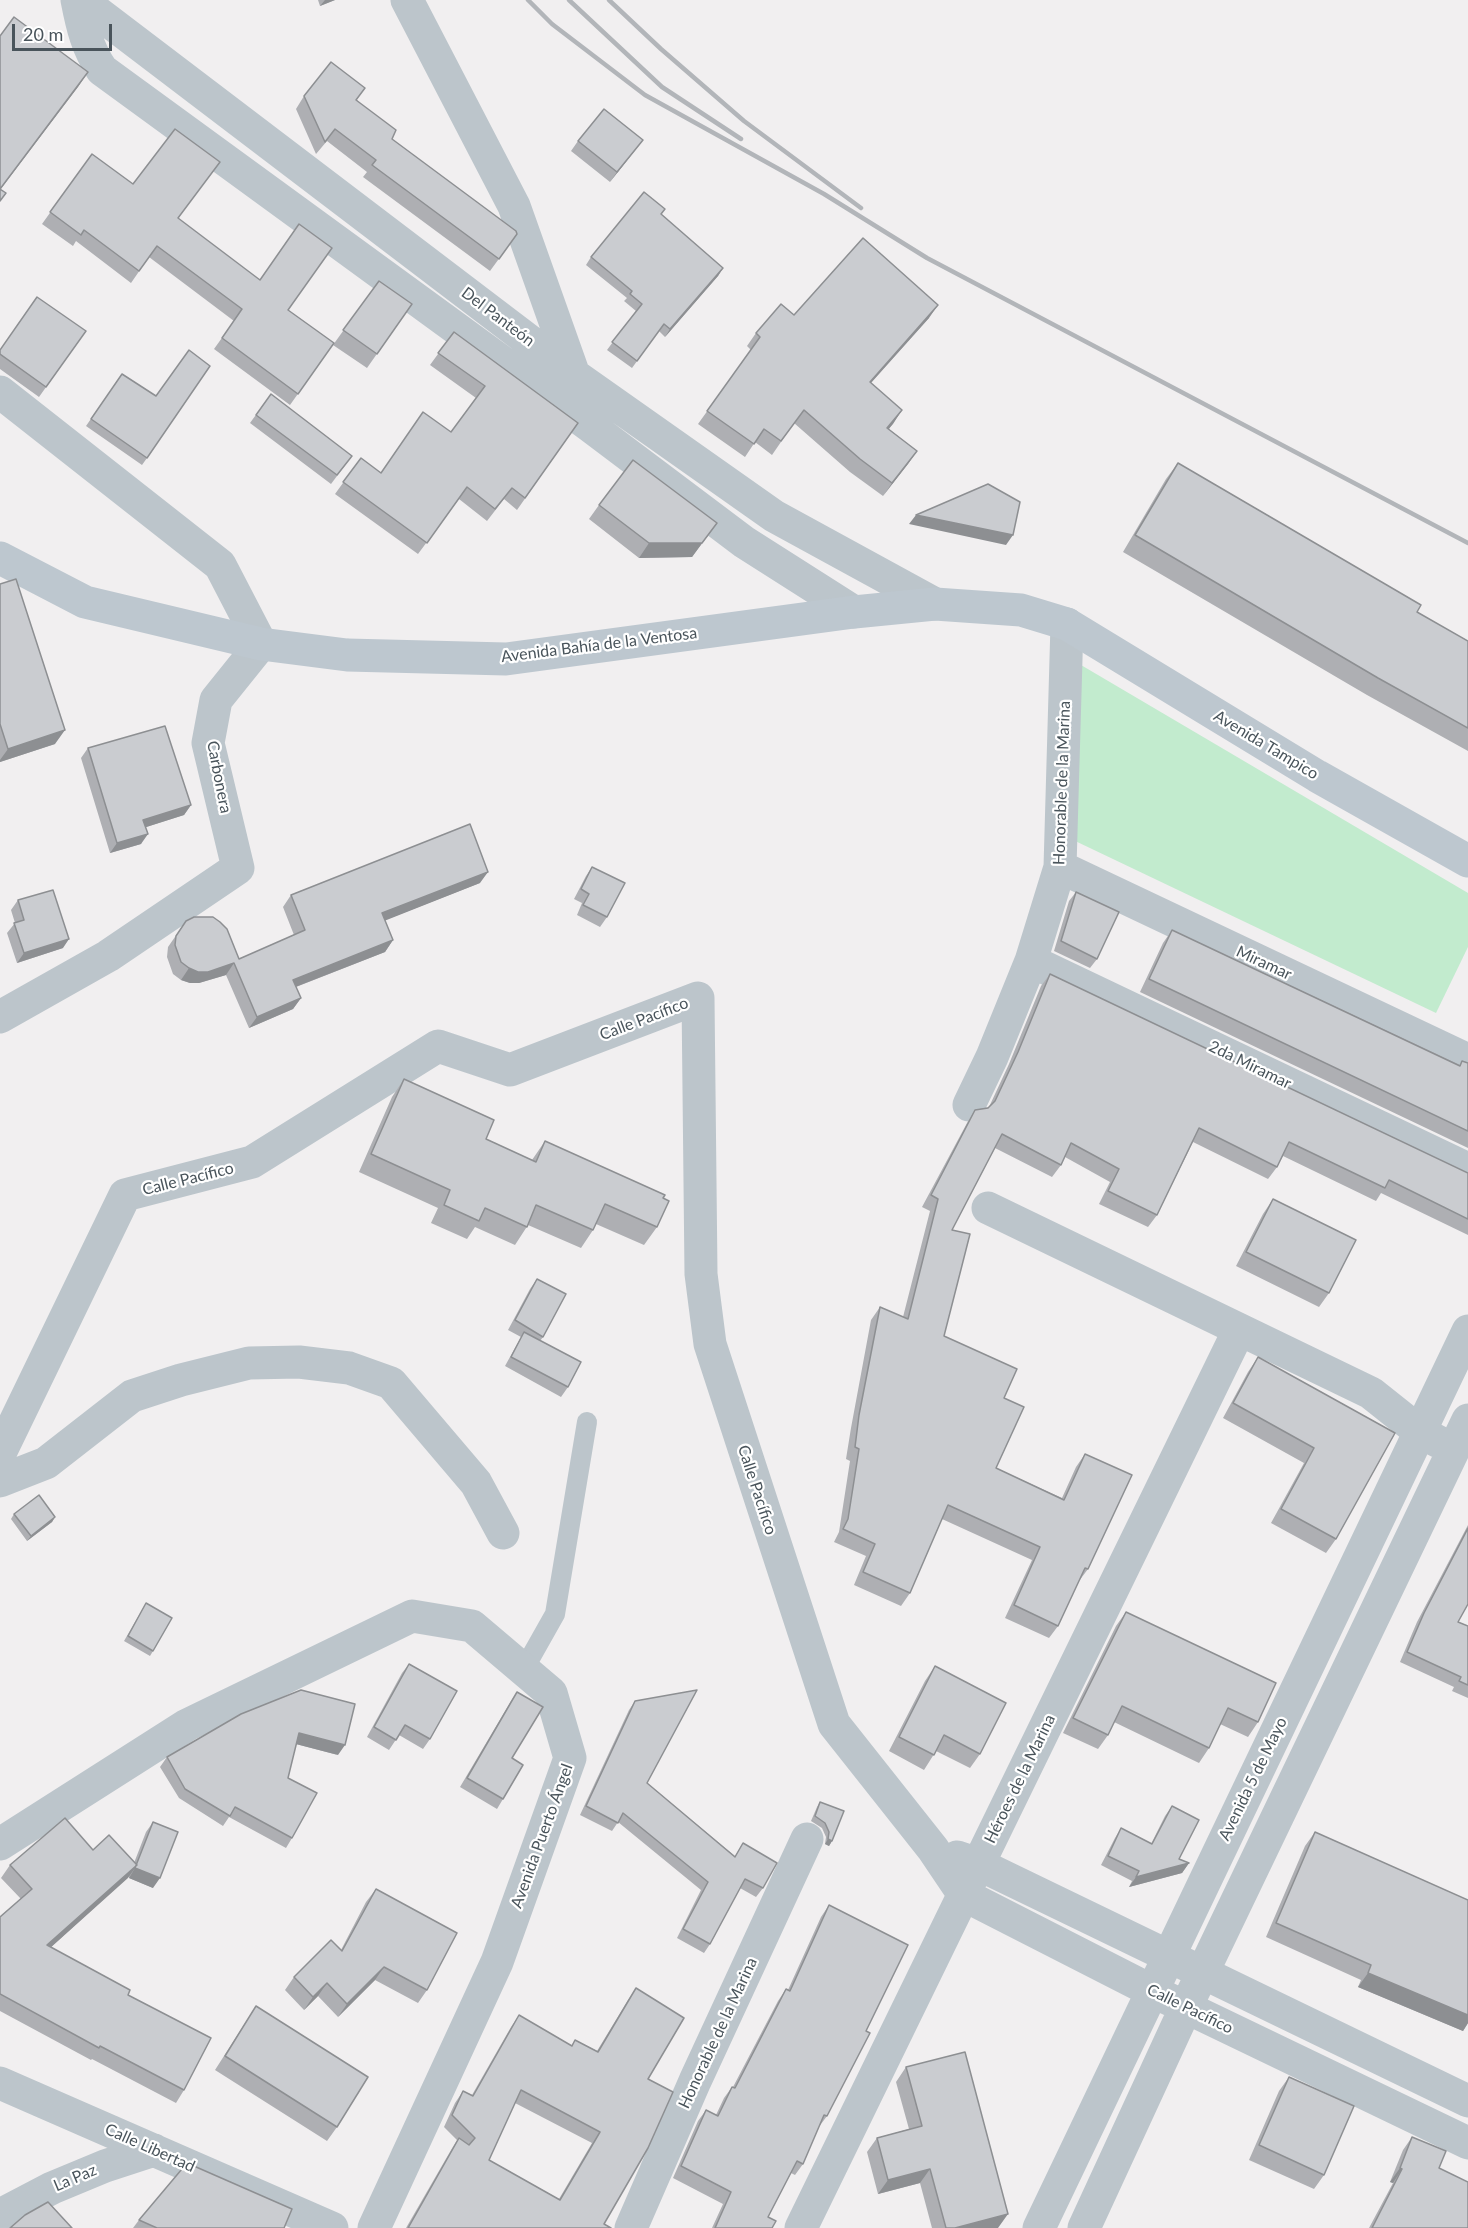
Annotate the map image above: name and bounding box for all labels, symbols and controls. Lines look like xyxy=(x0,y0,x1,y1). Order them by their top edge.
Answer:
scale bar xyxy=(15,12,116,50)
text: 20 m xyxy=(23,23,63,45)
street label: Del Panteón xyxy=(458,283,538,351)
street label: Avenida Bahía de la Ventosa xyxy=(500,623,698,667)
street label: Honorable de la Marina xyxy=(1050,701,1074,865)
street label: Avenida Tampico xyxy=(1210,706,1322,784)
street label: Carbonera xyxy=(203,739,235,815)
street label: Miramar xyxy=(1233,942,1295,984)
street label: Calle Pacífico xyxy=(597,993,691,1045)
street label: 2da Miramar xyxy=(1206,1037,1294,1093)
street label: Calle Pacífico xyxy=(140,1158,236,1200)
street label: Calle Pacífico xyxy=(733,1443,781,1537)
street label: Héroes de la Marina xyxy=(980,1711,1060,1847)
street label: Avenida 5 de Mayo xyxy=(1215,1714,1291,1844)
street label: Avenida Puerto Ángel xyxy=(507,1761,577,1911)
street label: Honorable de la Marina xyxy=(675,1954,761,2112)
street label: Calle Pacífico xyxy=(1144,1980,1236,2038)
street label: Calle Libertad xyxy=(102,2120,198,2176)
street label: La Paz xyxy=(51,2160,99,2196)

